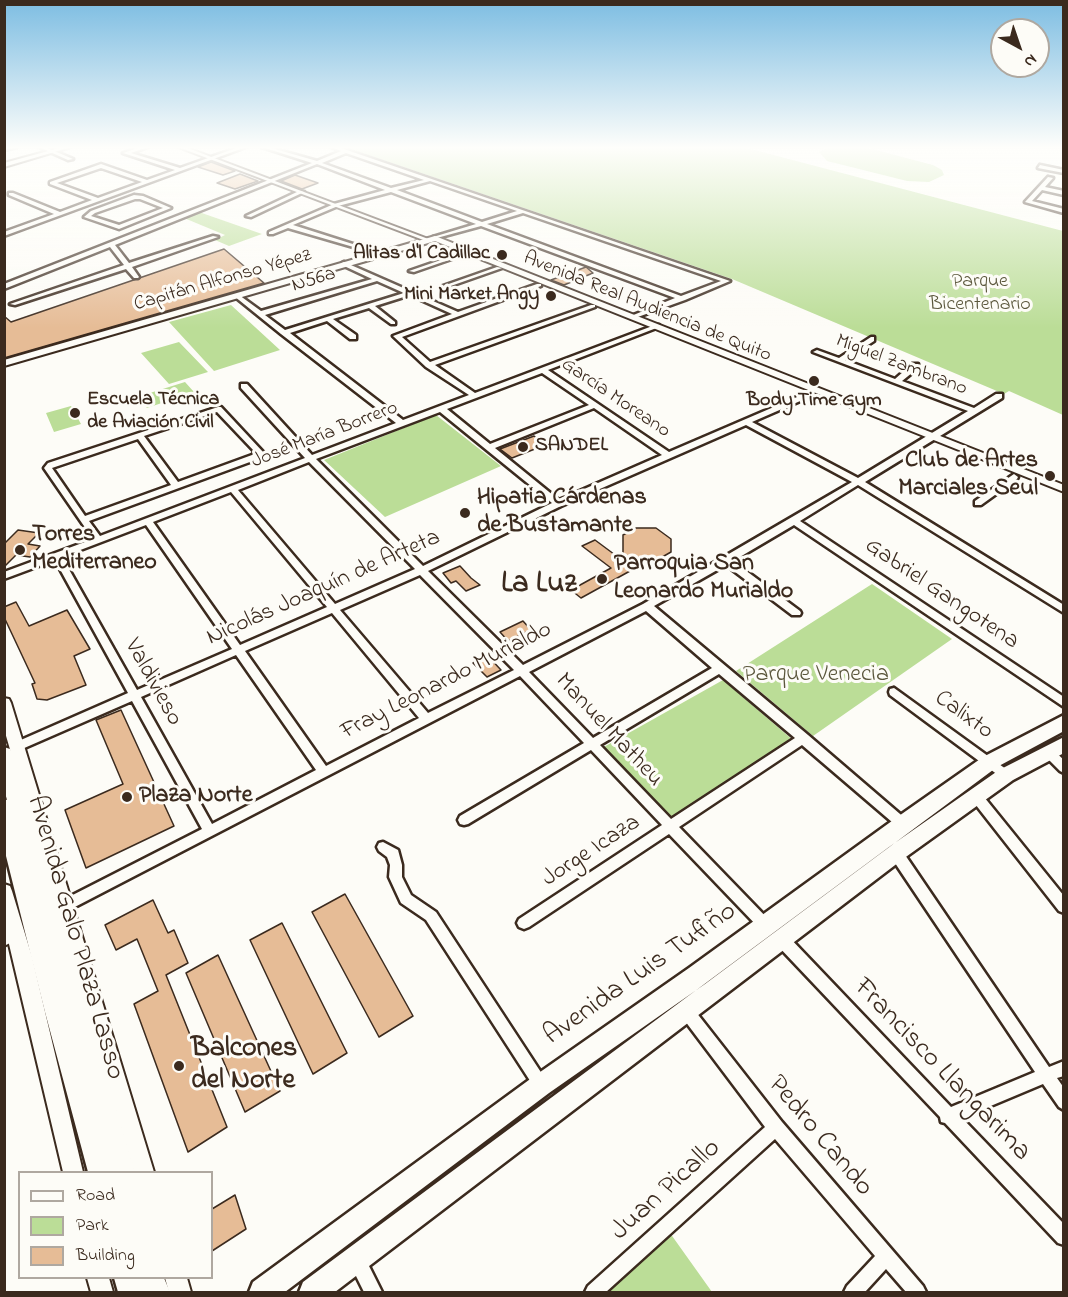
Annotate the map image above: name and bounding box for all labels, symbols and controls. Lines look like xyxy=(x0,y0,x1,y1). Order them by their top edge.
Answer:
north arrow xyxy=(990,18,1050,78)
text: N xyxy=(1018,48,1042,73)
place label: Alitas d'l Cadillac xyxy=(353,243,490,267)
street label: Capitán Alfonso Yépez xyxy=(132,244,314,318)
street label: Avenida Real Audiencia de Quito xyxy=(520,247,774,369)
marker: Alitas d'l Cadillac xyxy=(495,248,509,262)
street label: N56a xyxy=(289,263,339,299)
park label: Parque Bicentenario xyxy=(929,271,1031,318)
place label: Mini Market Angy xyxy=(404,284,539,308)
marker: Mini Market Angy xyxy=(544,289,558,303)
street label: Miguel Zambrano xyxy=(832,330,970,402)
street label: García Moreano xyxy=(556,354,674,444)
marker: Body Time Gym xyxy=(807,374,821,388)
place label: Escuela Técnica de Aviación Civil xyxy=(87,389,219,436)
place label: Body Time Gym xyxy=(747,390,881,414)
street label: José María Borrero xyxy=(249,397,401,475)
marker: Escuela Técnica de Aviación Civil xyxy=(68,406,82,420)
place label: SANDEL xyxy=(535,435,608,459)
marker: SANDEL xyxy=(516,440,530,454)
place label: Club de Artes Marciales Seul xyxy=(898,448,1038,504)
marker: Club de Artes Marciales Seul xyxy=(1043,469,1057,483)
place label: Hipatia Cárdenas de Bustamante xyxy=(477,485,647,541)
marker: Hipatia Cárdenas de Bustamante xyxy=(458,506,472,520)
place label: Torres Mediterraneo xyxy=(32,522,157,578)
street label: Nicolás Joaquín de Arteta xyxy=(203,524,445,654)
street label: Gabriel Gangotena xyxy=(858,533,1024,657)
marker: Torres Mediterraneo xyxy=(13,543,27,557)
place label: Parroquia San Leonardo Murialdo xyxy=(614,551,793,607)
district label: La Luz xyxy=(501,568,577,604)
marker: Parroquia San Leonardo Murialdo xyxy=(595,572,609,586)
street label: Fray Leonardo Murialdo xyxy=(337,616,557,748)
street label: Valdivieso xyxy=(116,634,188,732)
park label: Parque Venecia xyxy=(743,662,889,690)
street label: Manuel Matheu xyxy=(548,668,668,794)
street label: Calixto xyxy=(928,685,998,747)
place label: Plaza Norte xyxy=(139,783,252,811)
marker: Plaza Norte xyxy=(120,790,134,804)
street label: Avenida Galo Plaza Lasso xyxy=(17,792,131,1084)
street label: Jorge Icaza xyxy=(537,810,647,894)
street label: Avenida Luis Tufiño xyxy=(538,896,744,1054)
street label: Francisco Llangarima xyxy=(845,972,1037,1170)
place label: Balcones del Norte xyxy=(191,1033,297,1099)
marker: Balcones del Norte xyxy=(172,1059,186,1073)
street label: Pedro Cando xyxy=(759,1070,879,1204)
street label: Juan Picallo xyxy=(605,1133,729,1249)
legend xyxy=(18,1171,213,1279)
text: Road xyxy=(76,1183,115,1209)
text: Park xyxy=(76,1213,109,1239)
text: Building xyxy=(76,1243,135,1269)

